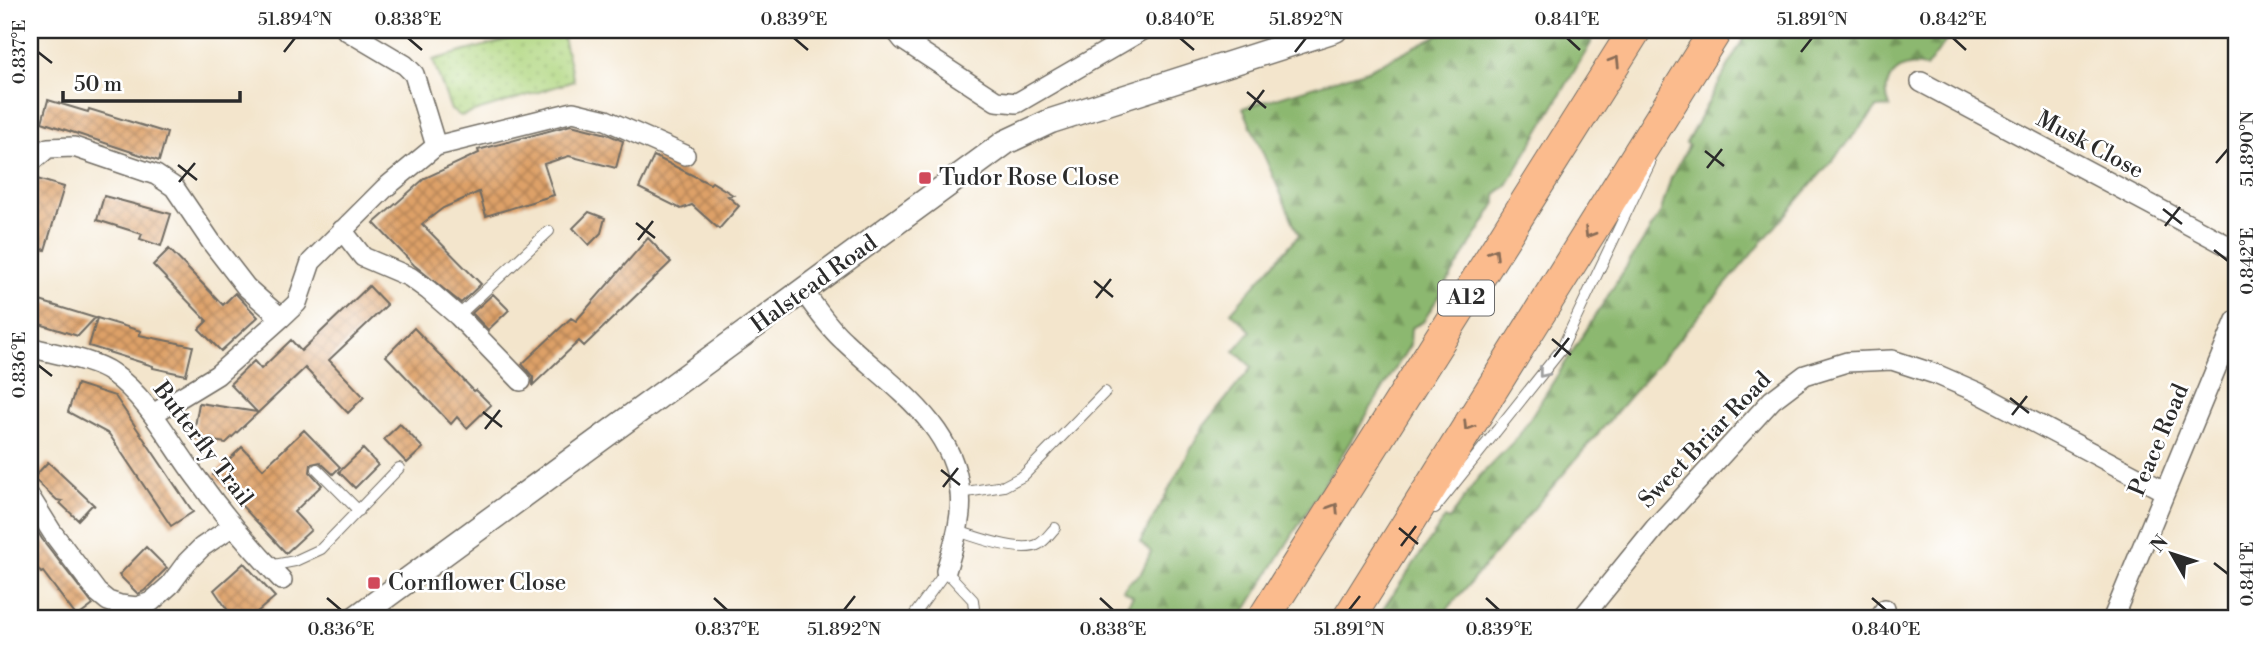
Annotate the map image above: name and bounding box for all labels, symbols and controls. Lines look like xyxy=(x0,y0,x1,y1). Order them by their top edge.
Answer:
text: 51.894°N xyxy=(258,8,333,31)
text: 0.838°E xyxy=(375,8,441,31)
text: 0.839°E xyxy=(761,8,827,31)
text: 0.840°E xyxy=(1146,8,1214,31)
text: 51.892°N xyxy=(1269,8,1344,31)
text: 0.841°E xyxy=(1535,8,1599,31)
text: 51.891°N xyxy=(1776,8,1848,31)
text: 0.842°E xyxy=(1919,8,1987,31)
text: 0.837°E xyxy=(8,20,31,84)
one-way arrow xyxy=(1607,56,1620,69)
scale bar xyxy=(63,60,240,104)
text: 50 m xyxy=(74,72,122,98)
street label: Musk Close xyxy=(2032,105,2148,185)
text: 51.890°N xyxy=(2236,110,2259,187)
place label: Tudor Rose Close xyxy=(939,164,1119,192)
marker: Tudor Rose Close xyxy=(917,170,933,186)
one-way arrow xyxy=(1584,226,1597,239)
text: 0.842°E xyxy=(2236,227,2259,295)
street label: Halstead Road xyxy=(745,229,883,339)
one-way arrow xyxy=(1486,248,1499,261)
road number: A12 xyxy=(1438,280,1494,316)
text: 0.836°E xyxy=(8,332,31,398)
one-way arrow xyxy=(1539,364,1551,377)
street label: Sweet Briar Road xyxy=(1633,366,1777,514)
street label: Butterfly Trail xyxy=(147,376,259,512)
street label: Peace Road xyxy=(2123,380,2195,500)
one-way arrow xyxy=(1464,419,1477,432)
one-way arrow xyxy=(1325,503,1338,516)
north arrow xyxy=(2136,518,2206,588)
text: N xyxy=(2146,531,2174,557)
text: 0.841°E xyxy=(2236,542,2259,606)
place label: Cornflower Close xyxy=(388,569,566,597)
marker: Cornflower Close xyxy=(366,575,382,591)
text: 0.836°E xyxy=(308,618,374,641)
text: 0.837°E xyxy=(695,618,759,641)
text: 51.892°N xyxy=(807,618,882,641)
text: 0.838°E xyxy=(1080,618,1146,641)
text: 51.891°N xyxy=(1313,618,1385,641)
text: 0.839°E xyxy=(1466,618,1532,641)
text: 0.840°E xyxy=(1852,618,1920,641)

